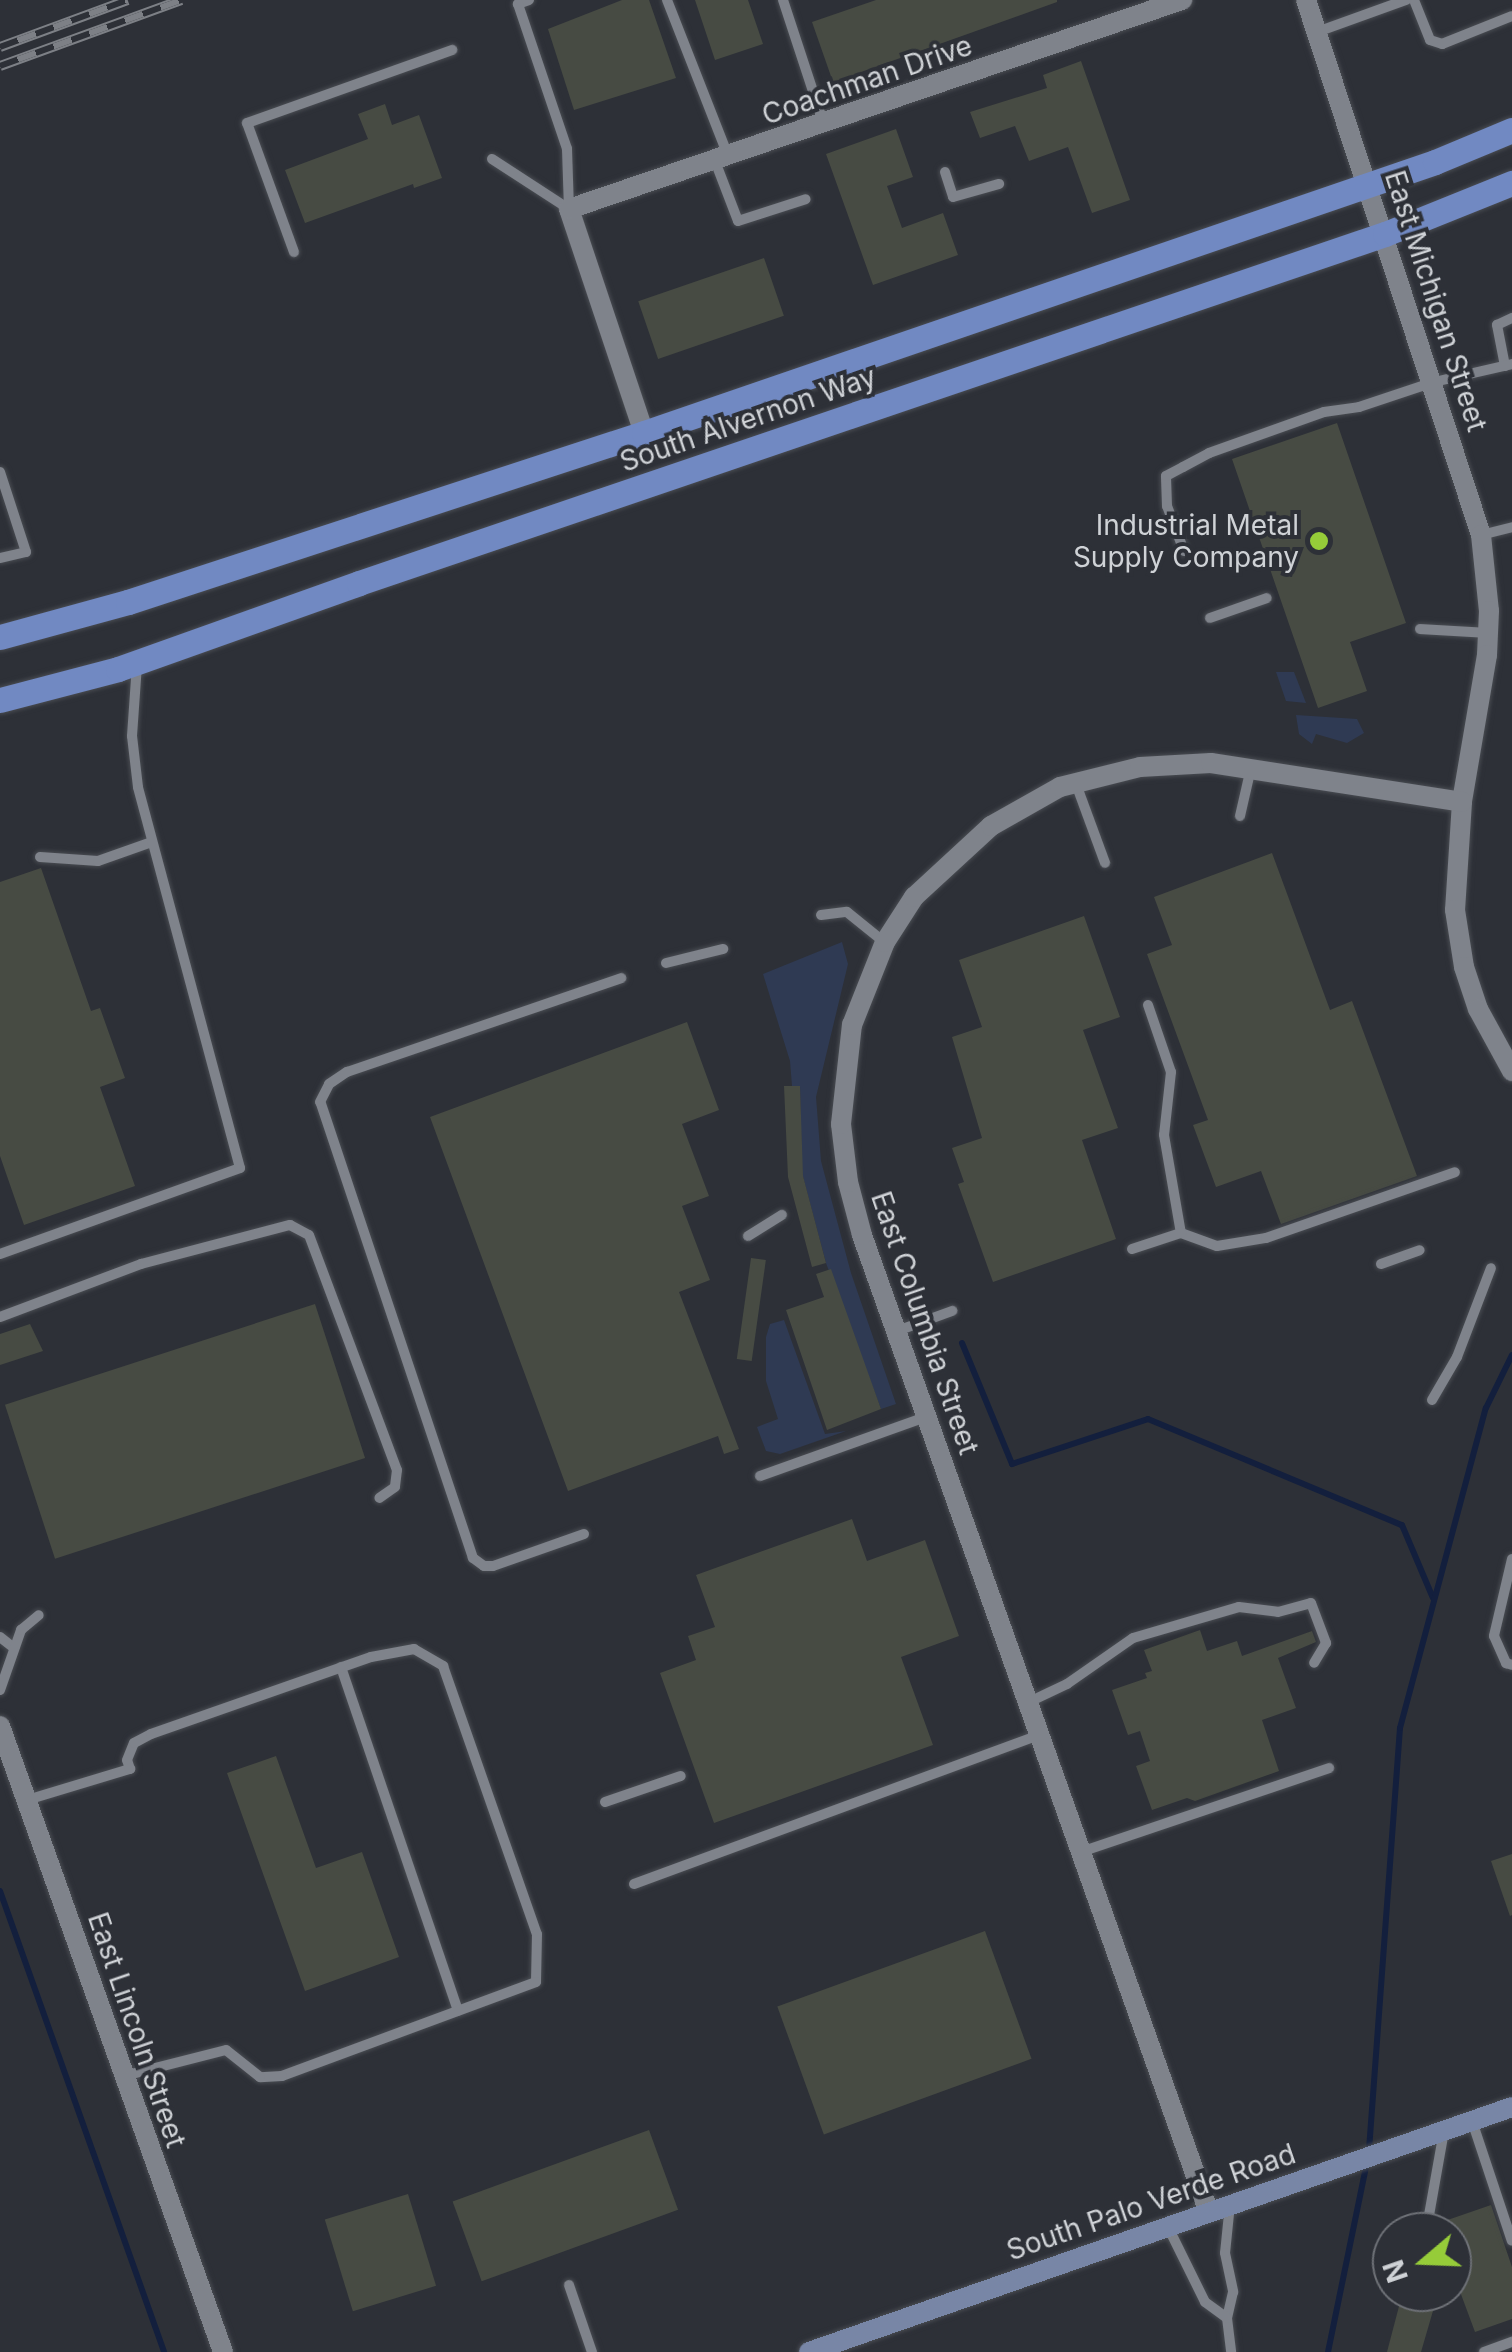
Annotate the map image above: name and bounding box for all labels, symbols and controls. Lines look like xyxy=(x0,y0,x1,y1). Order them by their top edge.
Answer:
street label: Coachman Drive xyxy=(758,28,976,132)
street label: East Michigan Street xyxy=(1378,166,1494,436)
street label: South Alvernon Way xyxy=(616,359,880,479)
place label: Industrial Metal Supply Company xyxy=(1073,508,1299,574)
marker: Industrial Metal Supply Company xyxy=(1308,530,1330,552)
street label: East Columbia Street xyxy=(864,1187,986,1459)
street label: East Lincoln Street xyxy=(81,1908,193,2152)
street label: South Palo Verde Road xyxy=(1002,2137,1300,2267)
north arrow xyxy=(1372,2212,1472,2312)
text: N xyxy=(1376,2255,1415,2287)

